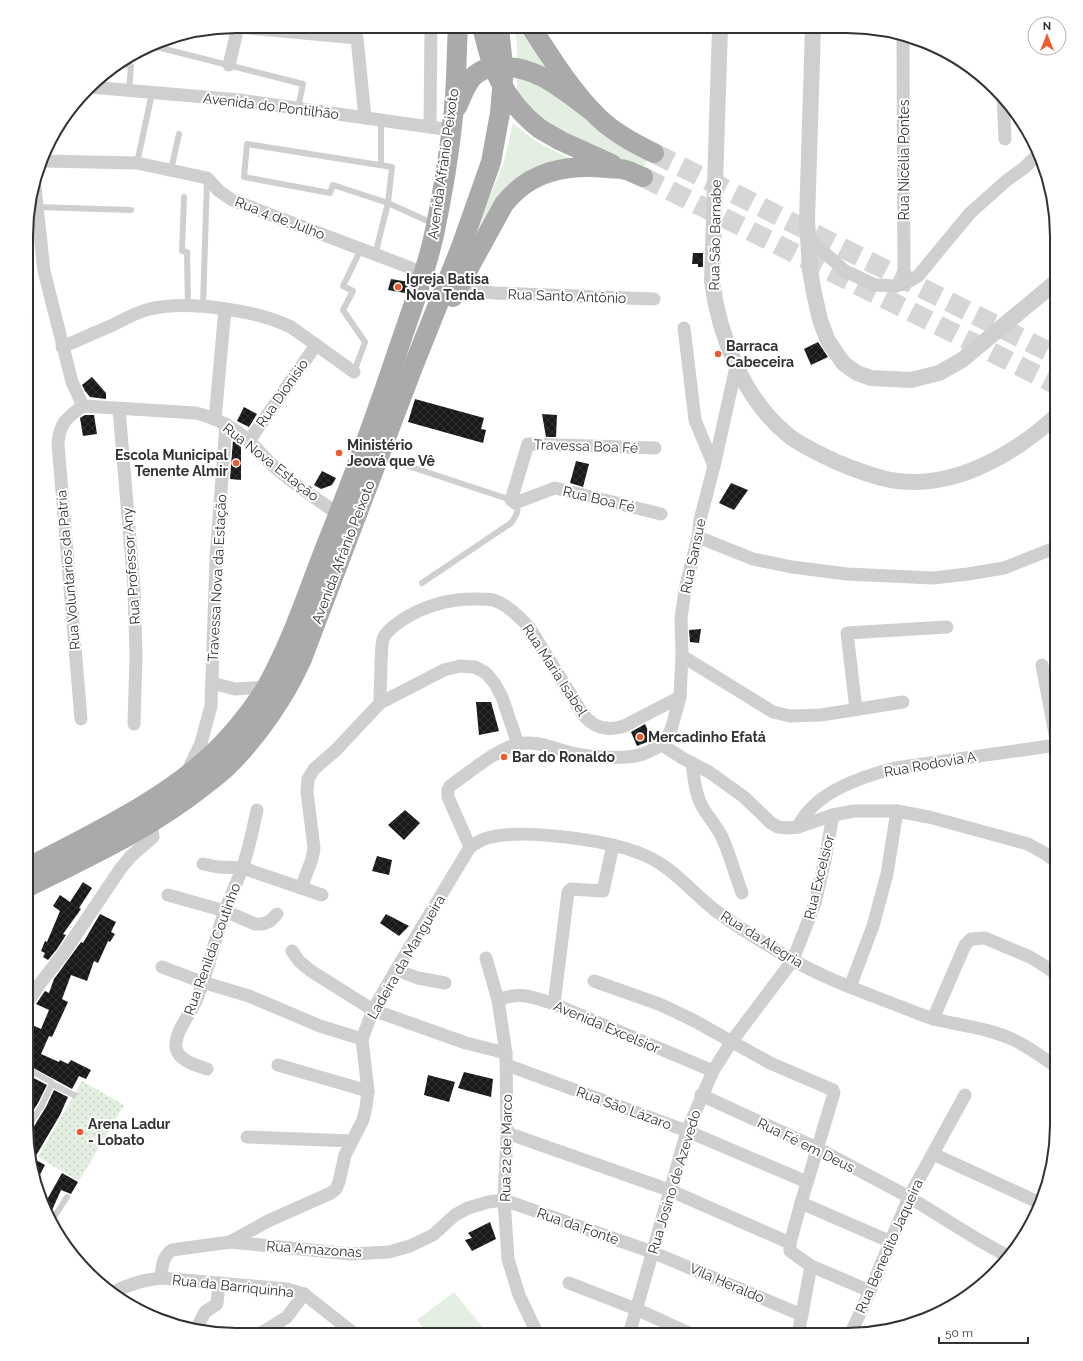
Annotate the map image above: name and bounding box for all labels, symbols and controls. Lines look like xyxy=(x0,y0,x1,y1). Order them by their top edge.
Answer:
north arrow xyxy=(1027,16,1067,56)
text: N xyxy=(1043,20,1051,33)
street label: Avenida Afrânio Peixoto xyxy=(424,87,462,241)
street label: Avenida do Pontilhão xyxy=(202,90,340,122)
street label: Rua Nicélia Pontes xyxy=(896,99,912,220)
street label: Rua São Barnabe xyxy=(706,179,724,291)
street label: Rua 4 de Julho xyxy=(233,193,327,243)
place label: Igreja Batisa Nova Tenda xyxy=(406,271,489,303)
marker: Igreja Batisa Nova Tenda xyxy=(393,282,403,292)
street label: Rua Santo Antônio xyxy=(507,286,627,306)
place label: Barraca Cabeceira xyxy=(726,338,794,370)
marker: Barraca Cabeceira xyxy=(713,349,723,359)
street label: Rua Dionisio xyxy=(253,356,311,430)
street label: Rua Nova Estação xyxy=(220,420,322,504)
street label: Travessa Boa Fé xyxy=(533,436,639,456)
place label: Ministério Jeová que Vê xyxy=(347,437,436,469)
place label: Escola Municipal Tenente Almir xyxy=(115,447,229,479)
marker: Ministério Jeová que Vê xyxy=(334,448,344,458)
marker: Escola Municipal Tenente Almir xyxy=(231,458,241,468)
street label: Avenida Afrânio Peixoto xyxy=(308,478,378,626)
street label: Rua Boa Fé xyxy=(561,483,637,515)
street label: Rua Voluntarios da Patría xyxy=(53,489,83,651)
street label: Travessa Nova da Estação xyxy=(205,494,229,662)
street label: Rua Professor Any xyxy=(119,506,143,625)
street label: Rua Sansue xyxy=(677,517,709,595)
street label: Rua Maria Isabel xyxy=(519,621,591,719)
place label: Mercadinho Efatá xyxy=(648,729,766,745)
marker: Mercadinho Efatá xyxy=(635,732,645,742)
street label: Rua Rodovia A xyxy=(883,748,978,780)
place label: Bar do Ronaldo xyxy=(512,749,615,765)
marker: Bar do Ronaldo xyxy=(499,752,509,762)
street label: Rua Excelsior xyxy=(801,833,837,921)
street label: Rua Renilda Coutinho xyxy=(181,881,243,1017)
street label: Ladeira da Mangueira xyxy=(364,892,448,1022)
street label: Rua da Alegria xyxy=(718,907,806,971)
street label: Avenida Excelsior xyxy=(552,997,662,1057)
street label: Rua São Lázaro xyxy=(574,1083,674,1133)
street label: Rua 22 de Marco xyxy=(497,1094,515,1202)
street label: Rua Josino de Azevedo xyxy=(644,1108,704,1256)
street label: Rua Fé em Deus xyxy=(755,1115,857,1176)
place label: Arena Ladur - Lobato xyxy=(88,1116,171,1148)
marker: Arena Ladur - Lobato xyxy=(75,1127,85,1137)
street label: Rua Benedito Jaqueira xyxy=(852,1176,926,1316)
street label: Rua da Fonte xyxy=(535,1205,621,1247)
street label: Rua Amazonas xyxy=(266,1238,363,1260)
street label: Vila Heraldo xyxy=(687,1260,767,1306)
street label: Rua da Barriquinha xyxy=(171,1272,295,1300)
scale bar xyxy=(939,1319,1028,1345)
text: 50 m xyxy=(945,1326,973,1340)

